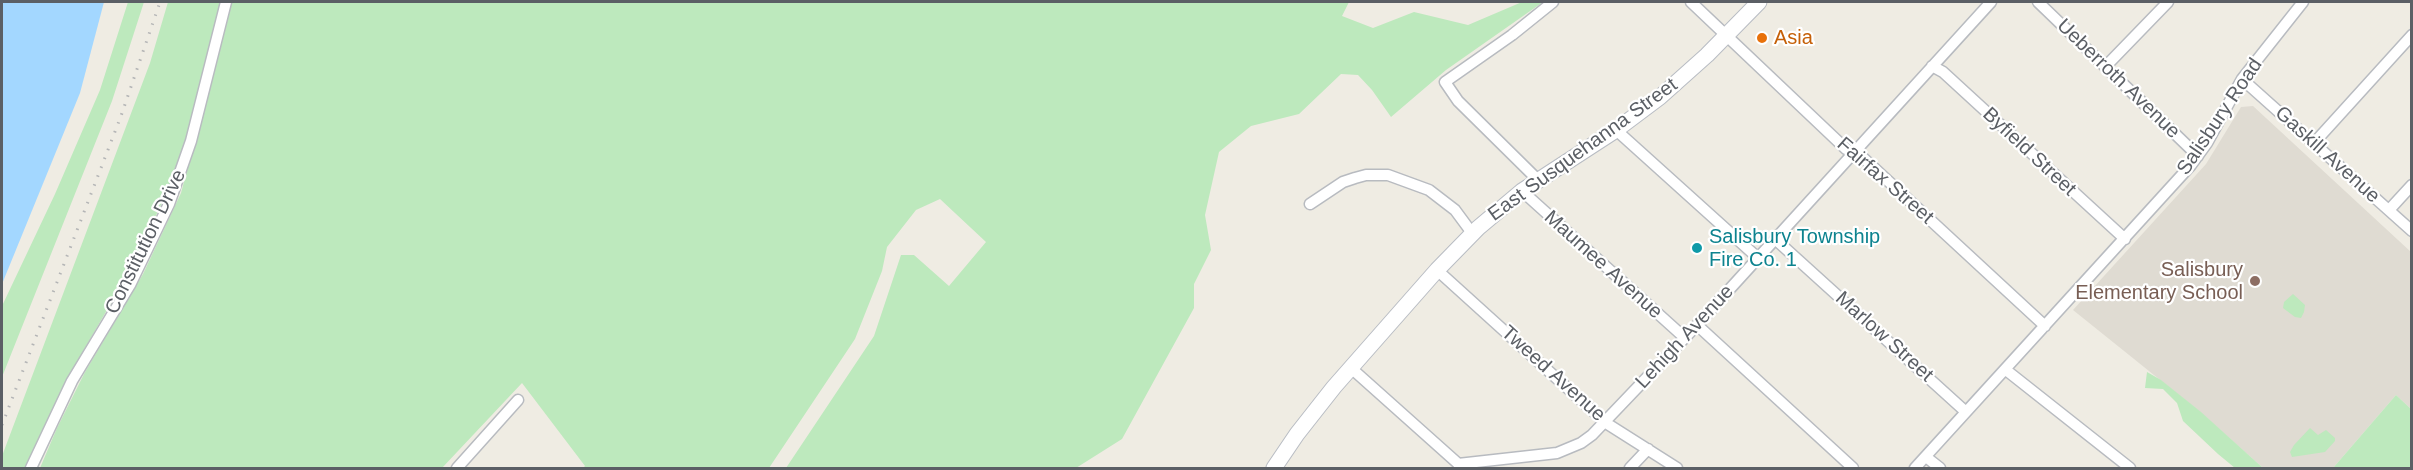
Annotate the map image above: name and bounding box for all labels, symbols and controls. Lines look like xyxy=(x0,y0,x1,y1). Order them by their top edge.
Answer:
street label: Ueberroth Avenue xyxy=(2051,14,2185,144)
place label: Asia xyxy=(1774,26,1813,50)
marker: Asia xyxy=(1755,31,1769,45)
street label: Salisbury Road xyxy=(2172,54,2268,180)
street label: East Susquehanna Street xyxy=(1484,73,1682,227)
street label: Gaskill Avenue xyxy=(2270,102,2384,208)
street label: Byfield Street xyxy=(1977,103,2081,201)
street label: Fairfax Street xyxy=(1832,133,1938,229)
street label: Constitution Drive xyxy=(101,166,191,318)
street label: Maumee Avenue xyxy=(1539,206,1667,324)
place label: Salisbury Township Fire Co. 1 xyxy=(1709,225,1880,272)
marker: Salisbury Township Fire Co. 1 xyxy=(1690,241,1704,255)
place label: Salisbury Elementary School xyxy=(2075,258,2243,305)
marker: Salisbury Elementary School xyxy=(2248,274,2262,288)
street label: Lehigh Avenue xyxy=(1631,280,1739,394)
street label: Marlow Street xyxy=(1830,287,1938,387)
street label: Tweed Avenue xyxy=(1496,321,1610,427)

